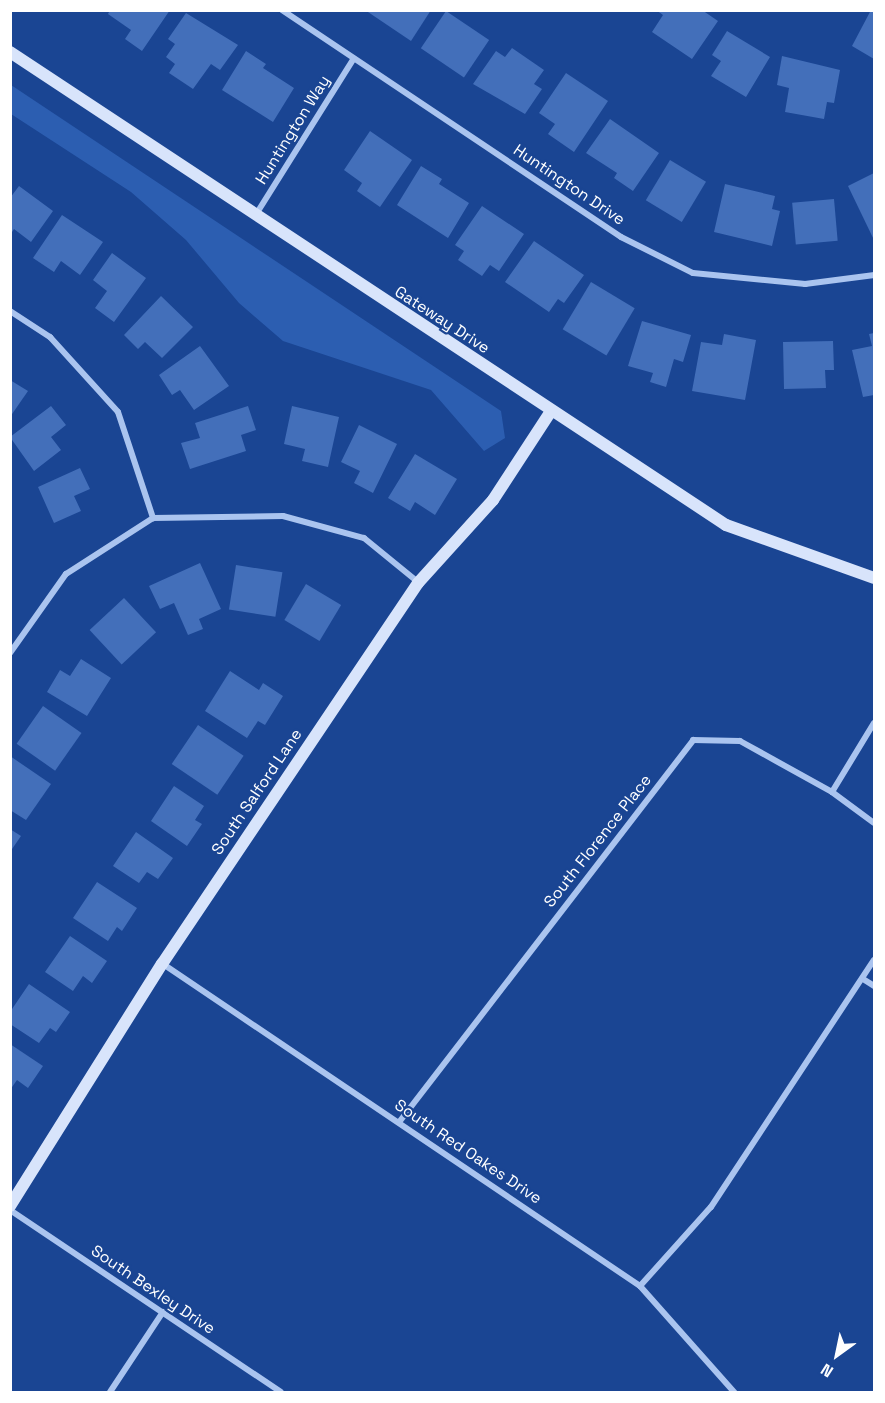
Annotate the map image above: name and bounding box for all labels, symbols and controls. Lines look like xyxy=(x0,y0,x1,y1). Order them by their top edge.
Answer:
street label: Huntington Way xyxy=(252,72,334,188)
street label: Huntington Drive xyxy=(510,141,628,229)
street label: Gateway Drive xyxy=(391,282,493,358)
street label: South Salford Lane xyxy=(208,725,306,859)
street label: South Florence Place xyxy=(540,771,656,911)
street label: South Red Oakes Drive xyxy=(391,1096,545,1208)
street label: South Bexley Drive xyxy=(87,1241,219,1339)
north arrow xyxy=(807,1325,867,1385)
text: N xyxy=(817,1359,837,1382)

